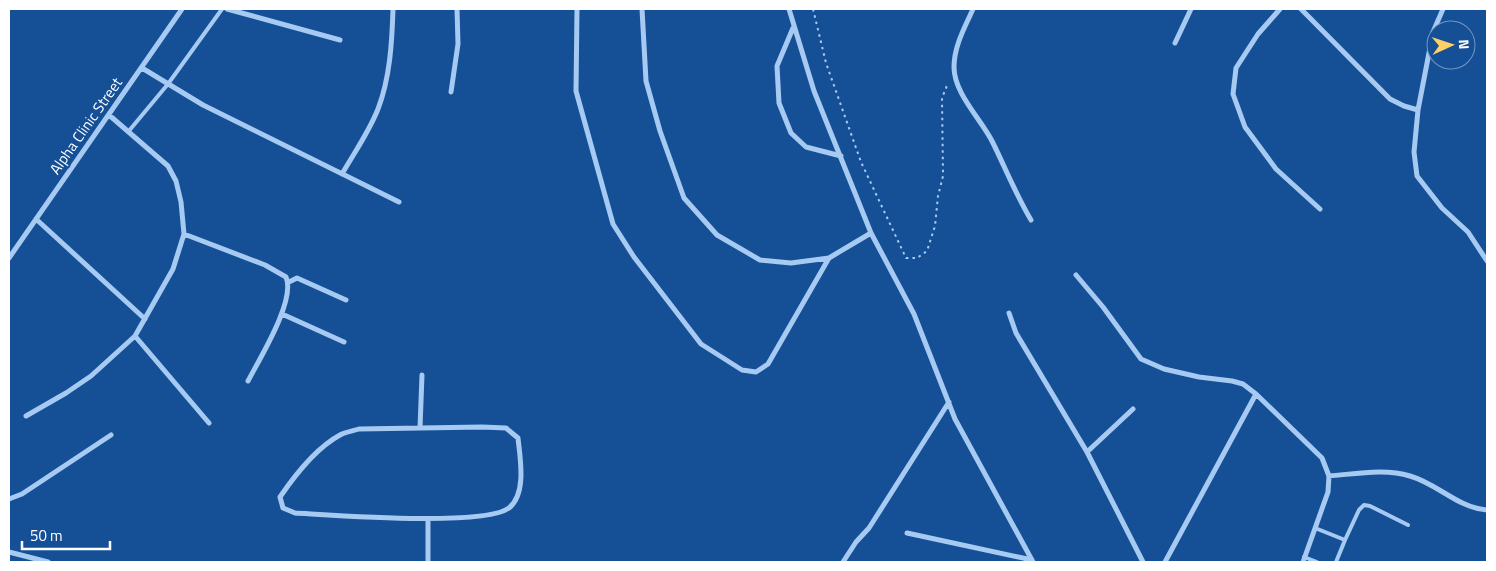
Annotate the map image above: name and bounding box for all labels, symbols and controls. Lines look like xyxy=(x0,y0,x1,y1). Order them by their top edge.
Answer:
north arrow xyxy=(1426,20,1476,70)
text: N xyxy=(1454,39,1475,50)
street label: Alpha Clinic Street xyxy=(43,72,128,179)
scale bar xyxy=(22,518,110,550)
text: 50 m xyxy=(30,524,63,547)

